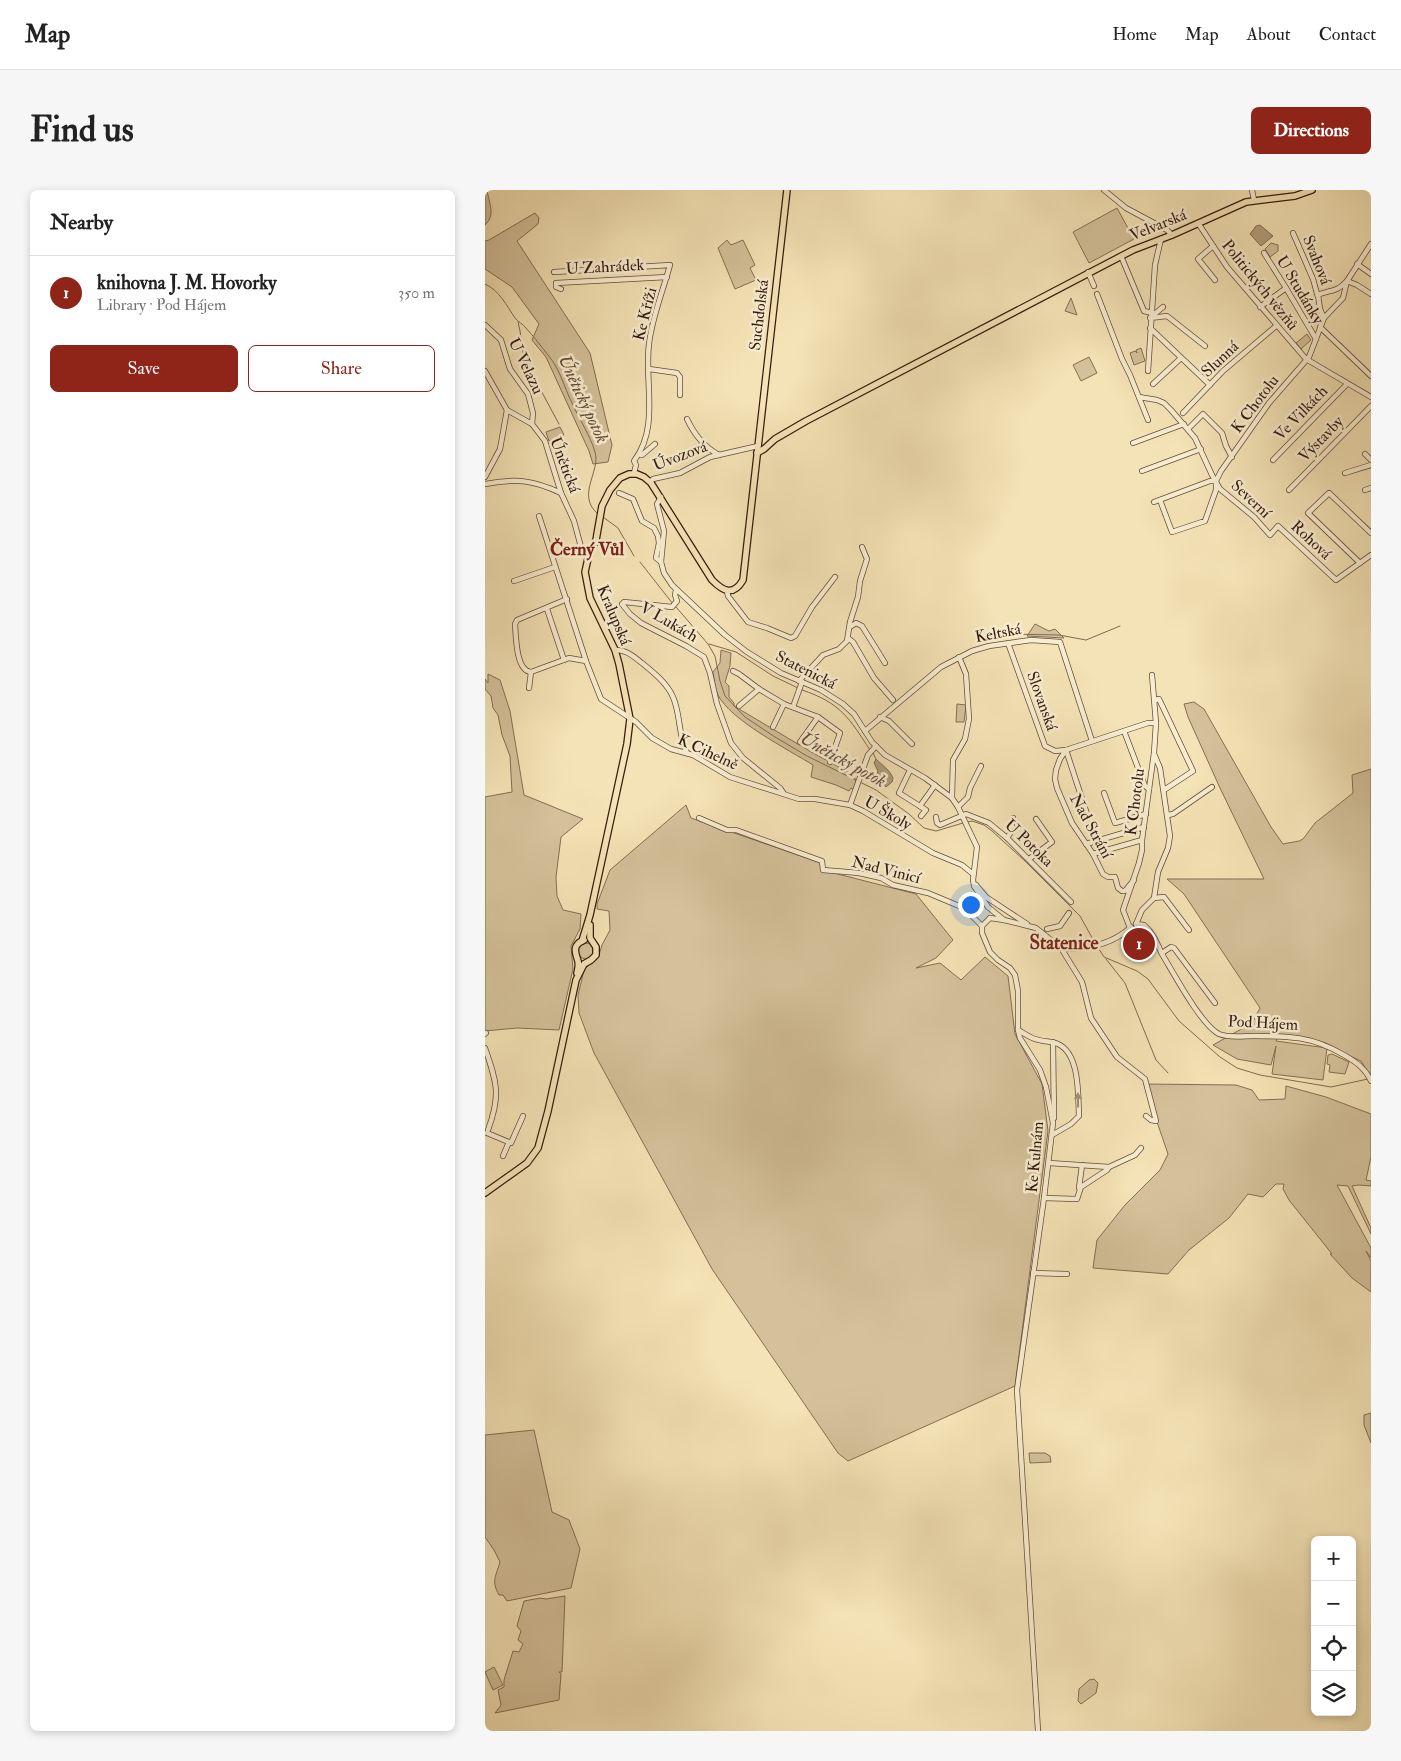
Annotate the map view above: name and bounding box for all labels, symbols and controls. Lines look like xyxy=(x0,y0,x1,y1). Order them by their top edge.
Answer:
text: Map xyxy=(25,19,70,50)
text: Home xyxy=(1112,23,1157,46)
text: Map xyxy=(1185,23,1219,46)
text: About xyxy=(1247,23,1291,46)
text: Contact xyxy=(1319,23,1376,46)
button: Directions xyxy=(1251,107,1371,154)
text: Find us xyxy=(30,108,134,152)
street label: Velvarská xyxy=(1127,204,1190,245)
text: Nearby xyxy=(50,209,113,236)
street label: Svahová xyxy=(1298,232,1336,288)
street label: Politických vězňů xyxy=(1217,236,1303,334)
street label: U Studánky xyxy=(1272,252,1329,329)
street label: U Zahrádek xyxy=(565,255,645,279)
text: knihovna J. M. Hovorky xyxy=(97,271,277,295)
street label: Suchdolská xyxy=(745,278,773,352)
text: 1 xyxy=(63,283,69,303)
text: 350 m xyxy=(398,283,435,303)
street label: Ke Kříži xyxy=(629,285,661,343)
text: Library · Pod Hájem xyxy=(97,295,226,315)
street label: U Velazu xyxy=(504,335,548,397)
street label: Slunná xyxy=(1197,336,1243,381)
button: Save xyxy=(50,345,238,392)
button: Share xyxy=(248,345,435,392)
water label: Únětický potok xyxy=(553,351,614,447)
street label: K Chotolu xyxy=(1227,371,1283,437)
street label: Ve Vilkách xyxy=(1270,381,1332,445)
street label: Výstavby xyxy=(1294,411,1348,466)
street label: Únětická xyxy=(545,434,586,496)
street label: Úvozová xyxy=(650,435,710,475)
street label: Severní xyxy=(1227,475,1276,524)
street label: Rohová xyxy=(1287,516,1336,564)
district label: Černý Vůl xyxy=(550,537,624,561)
street label: Kralupská xyxy=(591,582,636,649)
street label: V Lukách xyxy=(637,597,702,647)
street label: Keltská xyxy=(973,619,1023,647)
street label: Statenická xyxy=(772,646,840,694)
street label: Slovanská xyxy=(1022,669,1062,734)
water label: Únětický potok xyxy=(796,726,891,793)
street label: K Cihelně xyxy=(675,729,742,775)
street label: K Chotolu xyxy=(1121,767,1149,837)
street label: Nad Strání xyxy=(1065,790,1118,863)
street label: U Školy xyxy=(861,791,917,835)
street label: U Potoka xyxy=(1000,815,1058,871)
street label: Nad Vinicí xyxy=(849,852,924,889)
your location xyxy=(958,892,984,918)
pin: 1 xyxy=(1123,925,1155,963)
district label: Statenice xyxy=(1029,931,1099,955)
street label: Pod Hájem xyxy=(1227,1011,1299,1035)
one-way arrow xyxy=(1074,1092,1082,1108)
street label: Ke Kulnám xyxy=(1022,1120,1048,1194)
map controls xyxy=(1311,1536,1356,1716)
button: + xyxy=(1311,1536,1356,1581)
button: − xyxy=(1311,1581,1356,1626)
button: locate xyxy=(1311,1626,1356,1671)
button: layers xyxy=(1311,1671,1356,1716)

